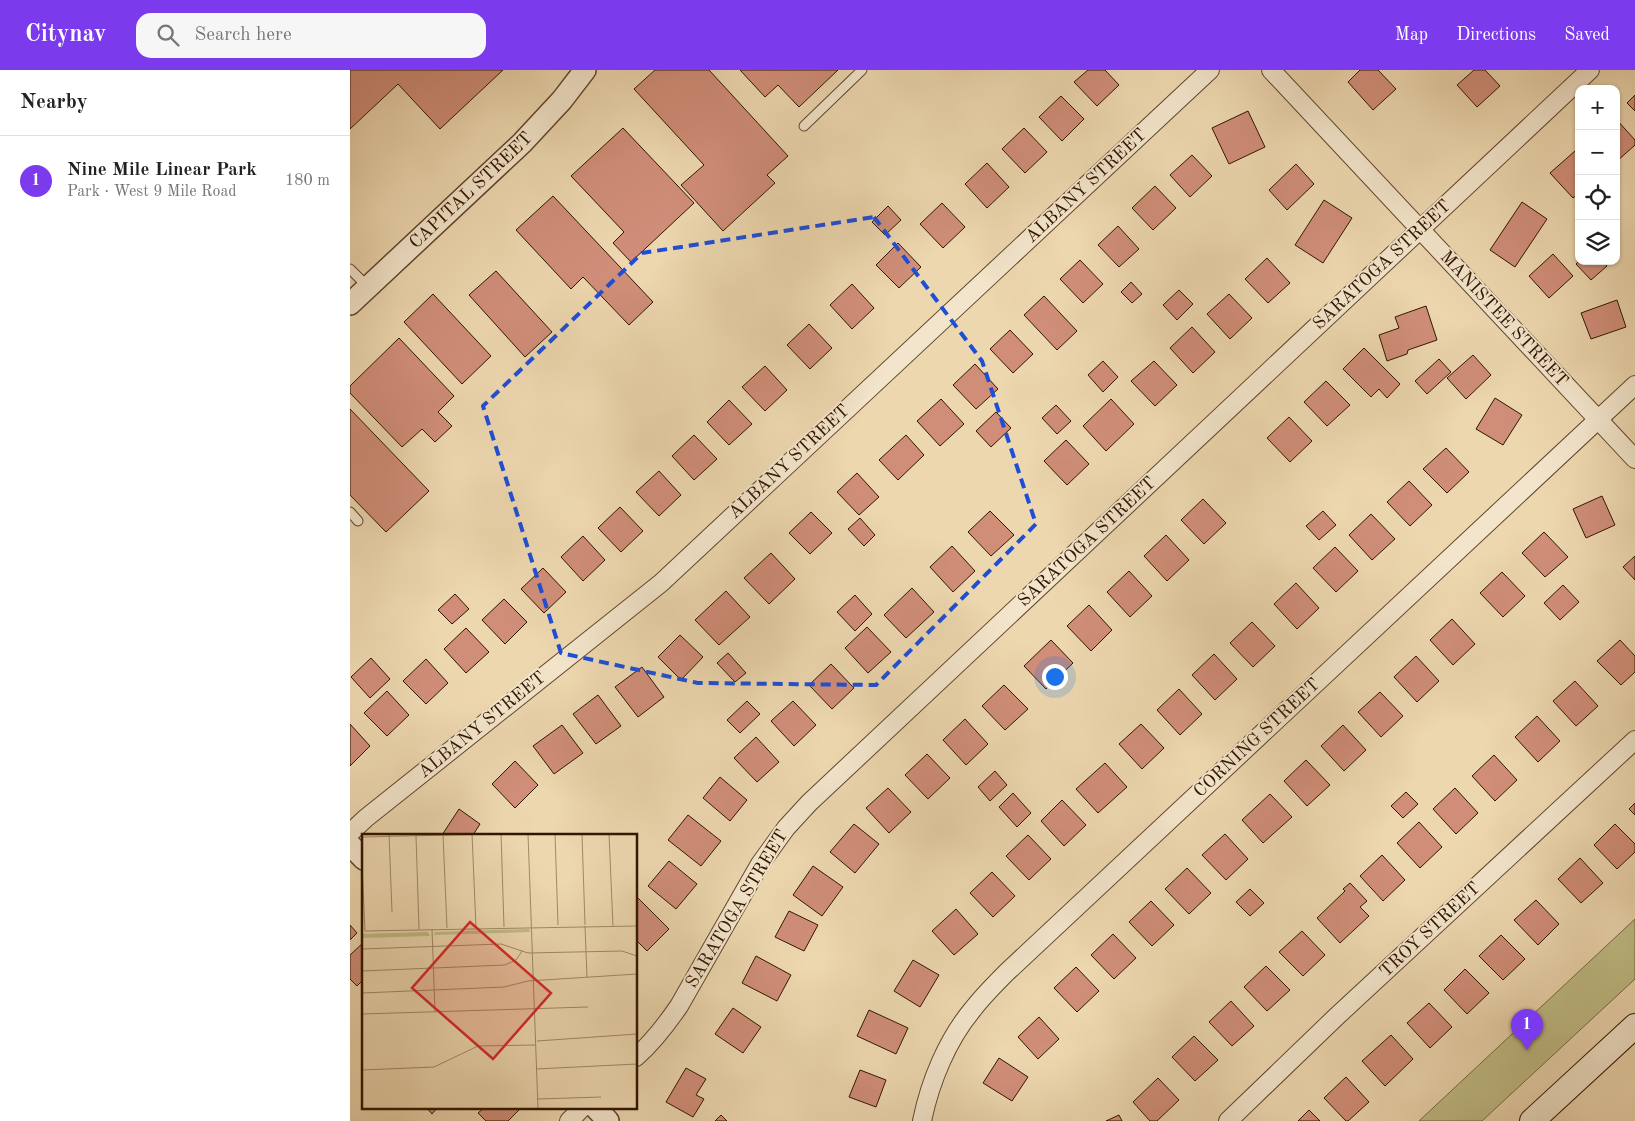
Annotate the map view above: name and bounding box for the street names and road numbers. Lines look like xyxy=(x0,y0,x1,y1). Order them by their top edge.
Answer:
street label: ALBANY STREET xyxy=(1022,126,1150,246)
street label: CAPITAL STREET xyxy=(406,129,536,252)
street label: SARATOGA STREET xyxy=(1310,197,1454,333)
street label: MANISTEE STREET xyxy=(1437,248,1571,390)
street label: ALBANY STREET xyxy=(725,402,853,522)
street label: SARATOGA STREET xyxy=(1015,474,1159,610)
street label: ALBANY STREET xyxy=(415,668,549,782)
street label: CORNING STREET xyxy=(1191,675,1323,801)
street label: SARATOGA STREET xyxy=(683,827,791,991)
street label: TROY STREET xyxy=(1376,879,1484,981)

